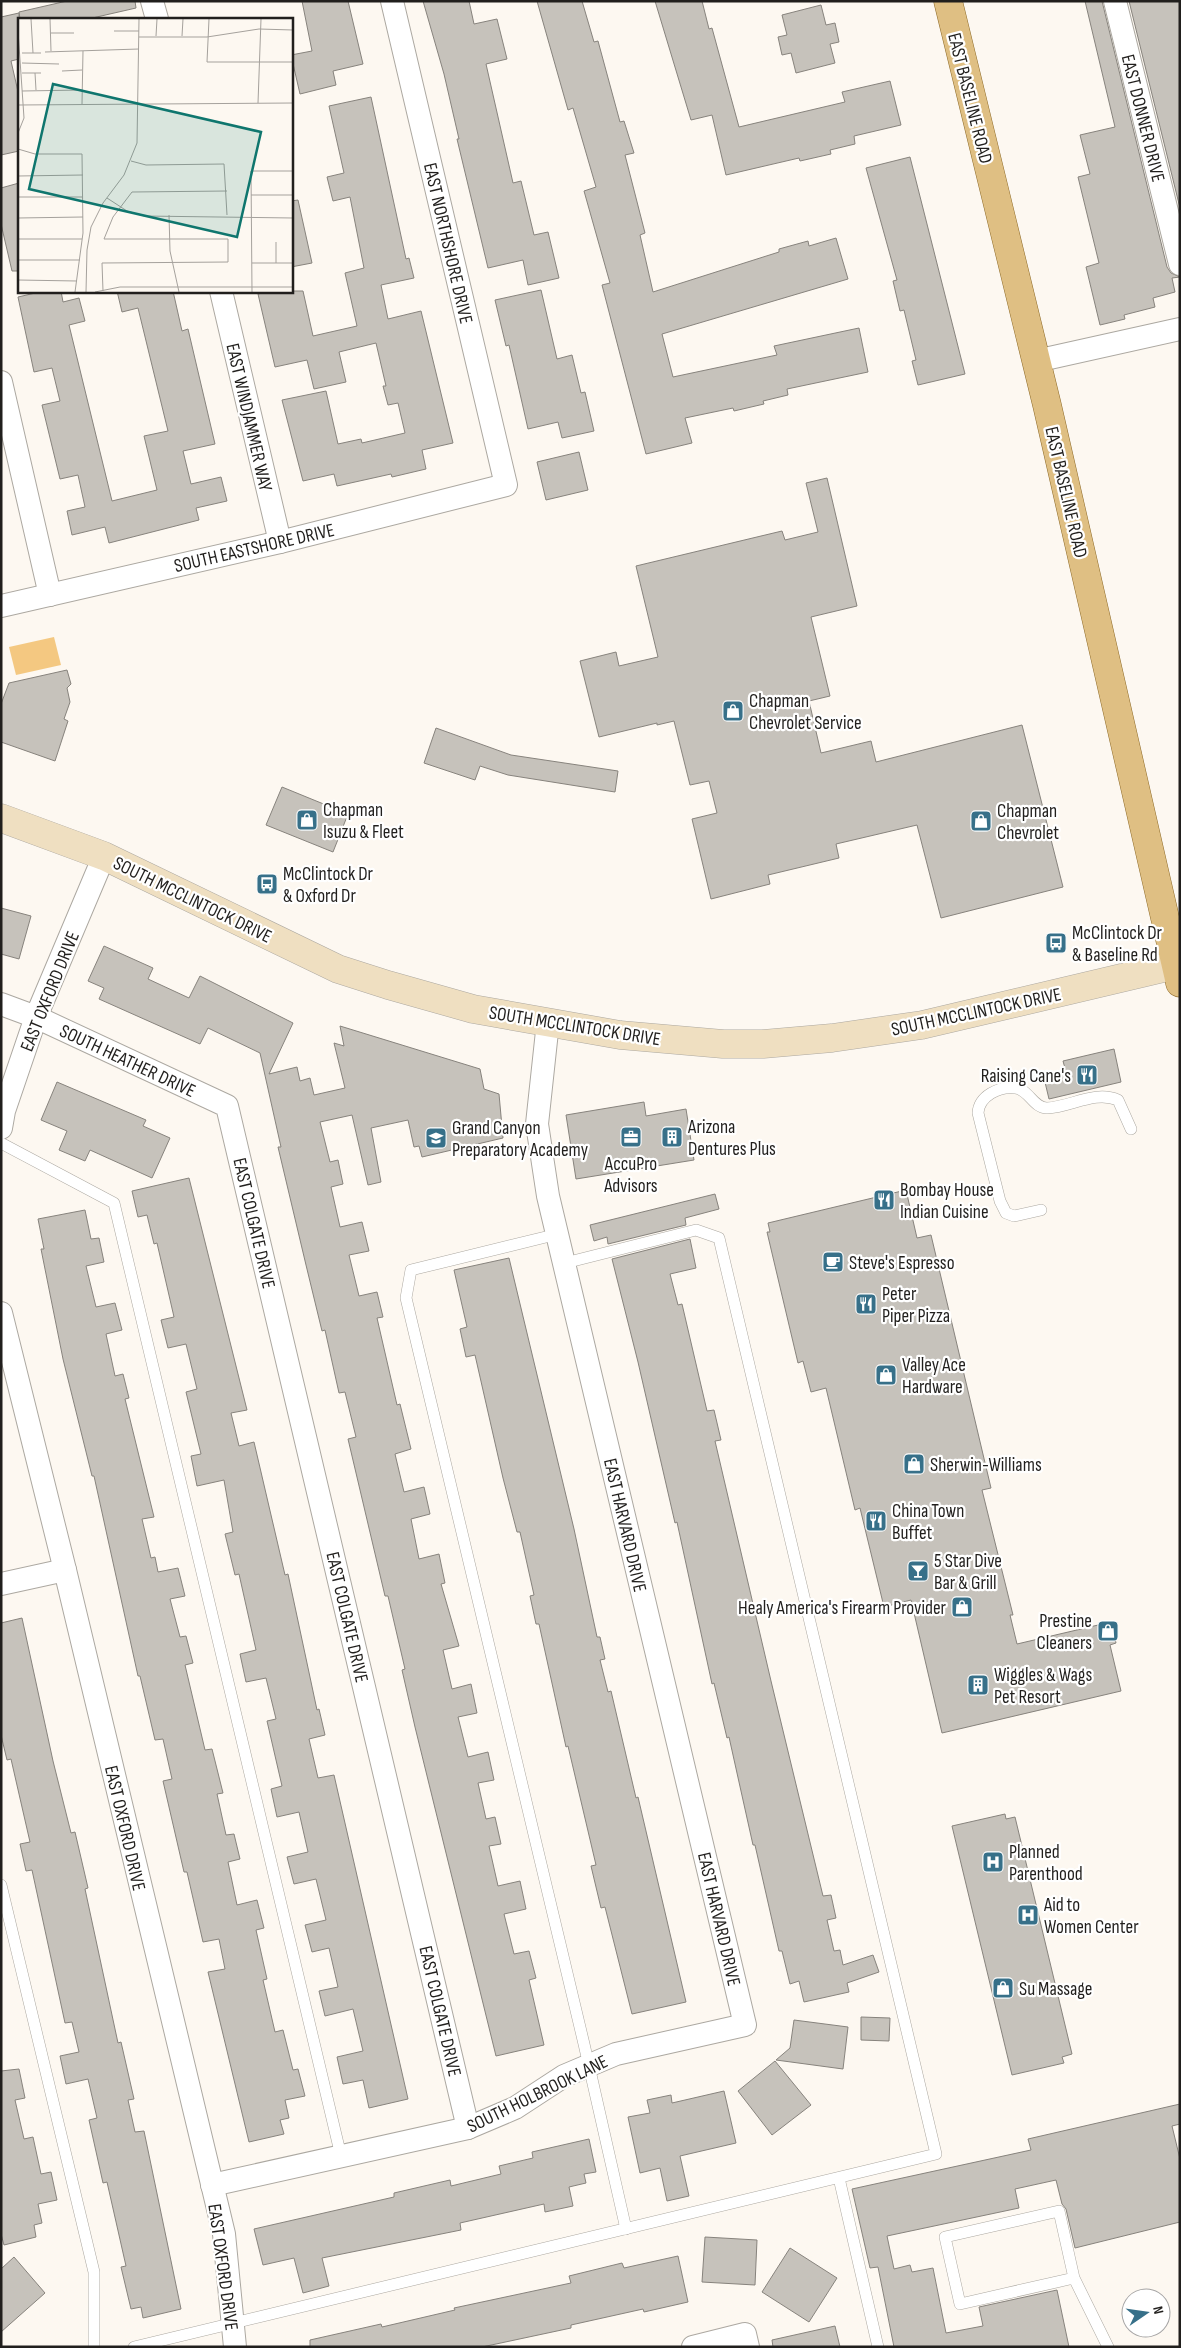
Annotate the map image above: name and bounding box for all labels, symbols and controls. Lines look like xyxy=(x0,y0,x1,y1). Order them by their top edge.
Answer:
inset map xyxy=(18,18,292,292)
street label: EAST BASELINE ROAD xyxy=(942,31,997,166)
street label: EAST DONNER DRIVE xyxy=(1116,52,1170,185)
street label: EAST NORTHSHORE DRIVE xyxy=(418,161,477,326)
street label: EAST WINDJAMMER WAY xyxy=(220,341,277,494)
street label: EAST BASELINE ROAD xyxy=(1039,425,1092,560)
street label: SOUTH EASTSHORE DRIVE xyxy=(172,519,337,578)
place label: Chapman Chevrolet Service xyxy=(749,690,862,735)
shop icon: Chapman Chevrolet Service xyxy=(721,699,745,723)
place label: Chapman Isuzu & Fleet xyxy=(323,799,404,844)
place label: Chapman Chevrolet xyxy=(997,800,1059,845)
shop icon: Chapman Isuzu & Fleet xyxy=(295,808,319,832)
shop icon: Chapman Chevrolet xyxy=(969,809,993,833)
street label: SOUTH MCCLINTOCK DRIVE xyxy=(109,852,275,949)
place label: McClintock Dr & Oxford Dr xyxy=(283,863,374,908)
bus stop icon: McClintock Dr & Oxford Dr xyxy=(255,872,279,896)
place label: McClintock Dr & Baseline Rd xyxy=(1072,922,1163,967)
street label: EAST OXFORD DRIVE xyxy=(16,928,85,1055)
bus stop icon: McClintock Dr & Baseline Rd xyxy=(1044,931,1068,955)
street label: SOUTH MCCLINTOCK DRIVE xyxy=(889,983,1064,1042)
street label: SOUTH MCCLINTOCK DRIVE xyxy=(487,1002,662,1051)
street label: SOUTH HEATHER DRIVE xyxy=(56,1020,199,1103)
restaurant icon: Raising Cane's xyxy=(1075,1063,1099,1087)
place label: Raising Cane's xyxy=(981,1065,1071,1088)
place label: Arizona Dentures Plus xyxy=(687,1116,776,1161)
place label: Grand Canyon Preparatory Academy xyxy=(452,1117,589,1162)
office icon: AccuPro Advisors xyxy=(619,1125,643,1149)
building icon: Arizona Dentures Plus xyxy=(660,1125,684,1149)
school or university icon: Grand Canyon Preparatory Academy xyxy=(424,1126,448,1150)
place label: AccuPro Advisors xyxy=(603,1153,658,1198)
street label: EAST COLGATE DRIVE xyxy=(227,1156,280,1291)
place label: Bombay House Indian Cuisine xyxy=(900,1179,994,1224)
restaurant icon: Bombay House Indian Cuisine xyxy=(872,1188,896,1212)
cafe icon: Steve's Espresso xyxy=(821,1250,845,1274)
place label: Steve's Espresso xyxy=(849,1252,955,1275)
place label: Peter Piper Pizza xyxy=(882,1283,950,1328)
restaurant icon: Peter Piper Pizza xyxy=(854,1292,878,1316)
place label: Valley Ace Hardware xyxy=(902,1354,966,1399)
shop icon: Valley Ace Hardware xyxy=(874,1363,898,1387)
shop icon: Sherwin-Williams xyxy=(902,1452,926,1476)
place label: Sherwin-Williams xyxy=(930,1454,1042,1477)
street label: EAST HARVARD DRIVE xyxy=(598,1456,651,1594)
place label: China Town Buffet xyxy=(892,1500,964,1545)
restaurant icon: China Town Buffet xyxy=(864,1509,888,1533)
street label: EAST COLGATE DRIVE xyxy=(320,1550,373,1685)
place label: 5 Star Dive Bar & Grill xyxy=(934,1550,1002,1595)
bar icon: 5 Star Dive Bar & Grill xyxy=(906,1559,930,1583)
shop icon: Healy America's Firearm Provider xyxy=(950,1595,974,1619)
place label: Healy America's Firearm Provider xyxy=(738,1597,947,1620)
place label: Prestine Cleaners xyxy=(1037,1610,1092,1655)
shop icon: Prestine Cleaners xyxy=(1096,1619,1120,1643)
place label: Wiggles & Wags Pet Resort xyxy=(994,1664,1092,1709)
building icon: Wiggles & Wags Pet Resort xyxy=(966,1673,990,1697)
street label: EAST OXFORD DRIVE xyxy=(99,1764,150,1893)
place label: Planned Parenthood xyxy=(1009,1841,1083,1886)
street label: EAST HARVARD DRIVE xyxy=(692,1850,745,1988)
hospital icon: Planned Parenthood xyxy=(981,1850,1005,1874)
place label: Aid to Women Center xyxy=(1043,1894,1139,1939)
hospital icon: Aid to Women Center xyxy=(1016,1903,1040,1927)
street label: EAST COLGATE DRIVE xyxy=(413,1944,466,2079)
shop icon: Su Massage xyxy=(991,1976,1015,2000)
place label: Su Massage xyxy=(1019,1978,1093,2001)
street label: SOUTH HOLBROOK LANE xyxy=(464,2050,612,2138)
street label: EAST OXFORD DRIVE xyxy=(202,2202,243,2332)
north arrow xyxy=(1121,2288,1171,2338)
text: N xyxy=(1149,2305,1167,2316)

